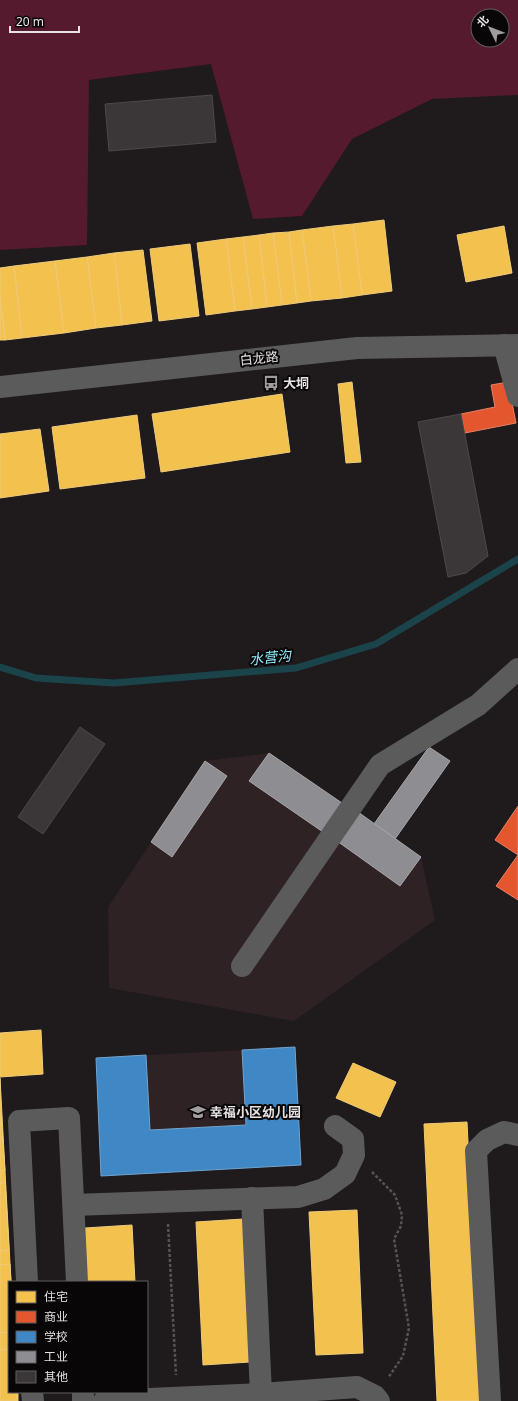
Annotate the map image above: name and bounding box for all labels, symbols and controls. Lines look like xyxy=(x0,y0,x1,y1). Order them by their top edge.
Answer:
scale bar xyxy=(10,8,79,34)
north arrow xyxy=(470,8,510,48)
text: 北 xyxy=(473,12,492,30)
text: 20 m xyxy=(16,13,44,30)
street label: 白龙路 xyxy=(239,347,279,369)
bus stop icon: 大垌 xyxy=(262,374,280,392)
place label: 大垌 xyxy=(283,374,309,392)
water label: 水营沟 xyxy=(248,645,294,669)
school or university icon: 幸福小区幼儿园 xyxy=(189,1103,207,1121)
place label: 幸福小区幼儿园 xyxy=(210,1103,301,1121)
legend xyxy=(8,1281,148,1393)
text: 住宅 xyxy=(44,1288,68,1305)
text: 商业 xyxy=(44,1308,68,1325)
text: 学校 xyxy=(44,1328,68,1345)
text: 工业 xyxy=(44,1348,68,1365)
text: 其他 xyxy=(44,1368,68,1385)

